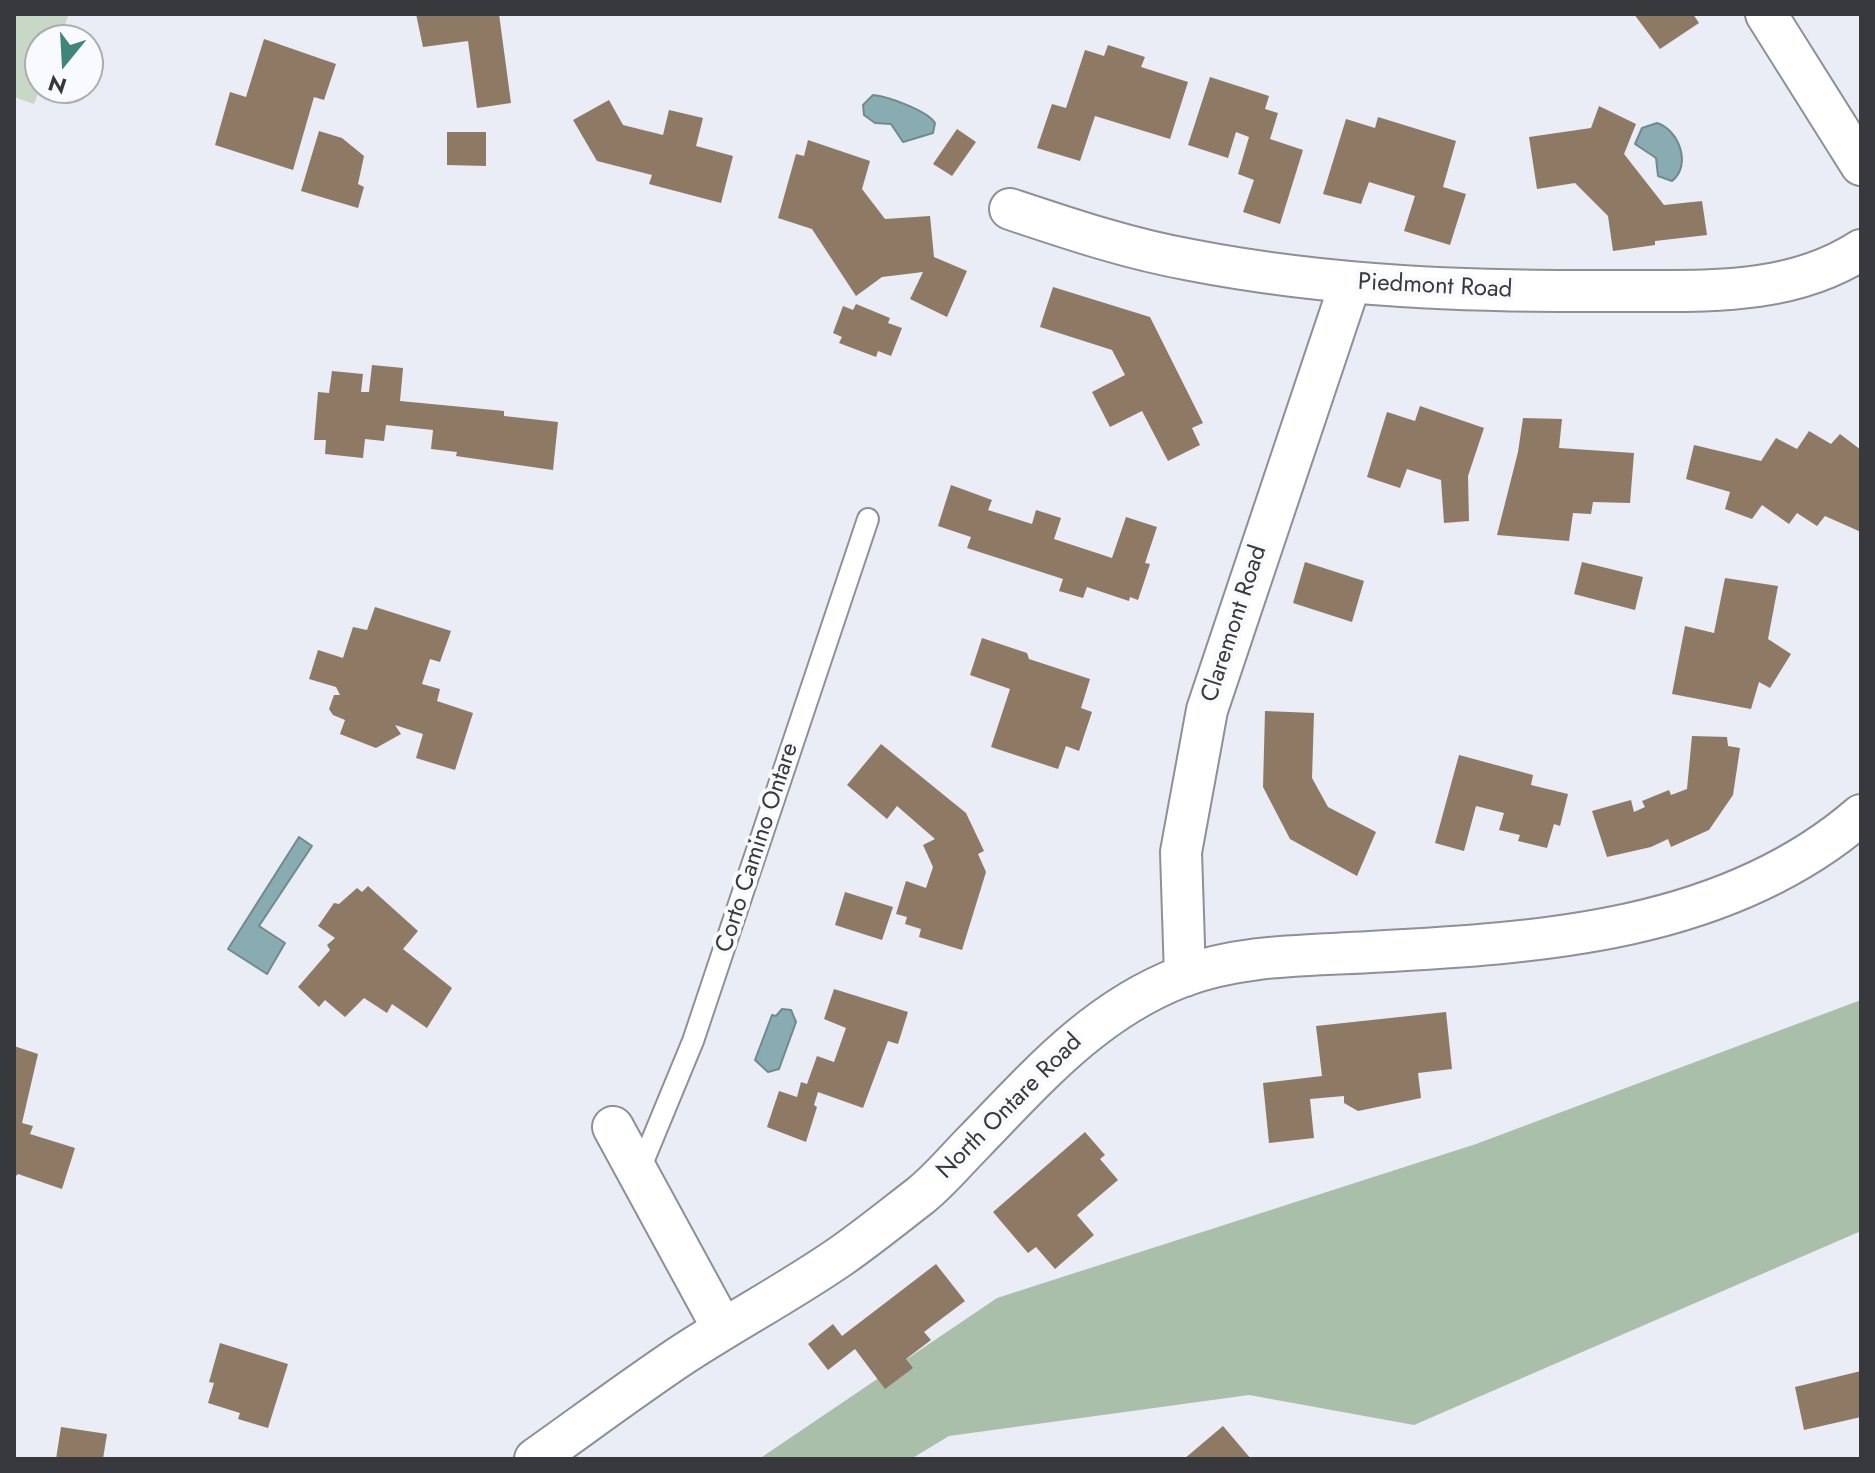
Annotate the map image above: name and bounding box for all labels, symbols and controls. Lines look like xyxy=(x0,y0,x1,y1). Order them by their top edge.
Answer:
north arrow xyxy=(24,24,104,104)
text: N xyxy=(44,67,70,103)
street label: Piedmont Road xyxy=(1357,269,1513,305)
street label: Claremont Road xyxy=(1196,542,1274,706)
street label: Corto Camino Ontare xyxy=(711,740,805,956)
street label: North Ontare Road xyxy=(931,1028,1089,1186)

